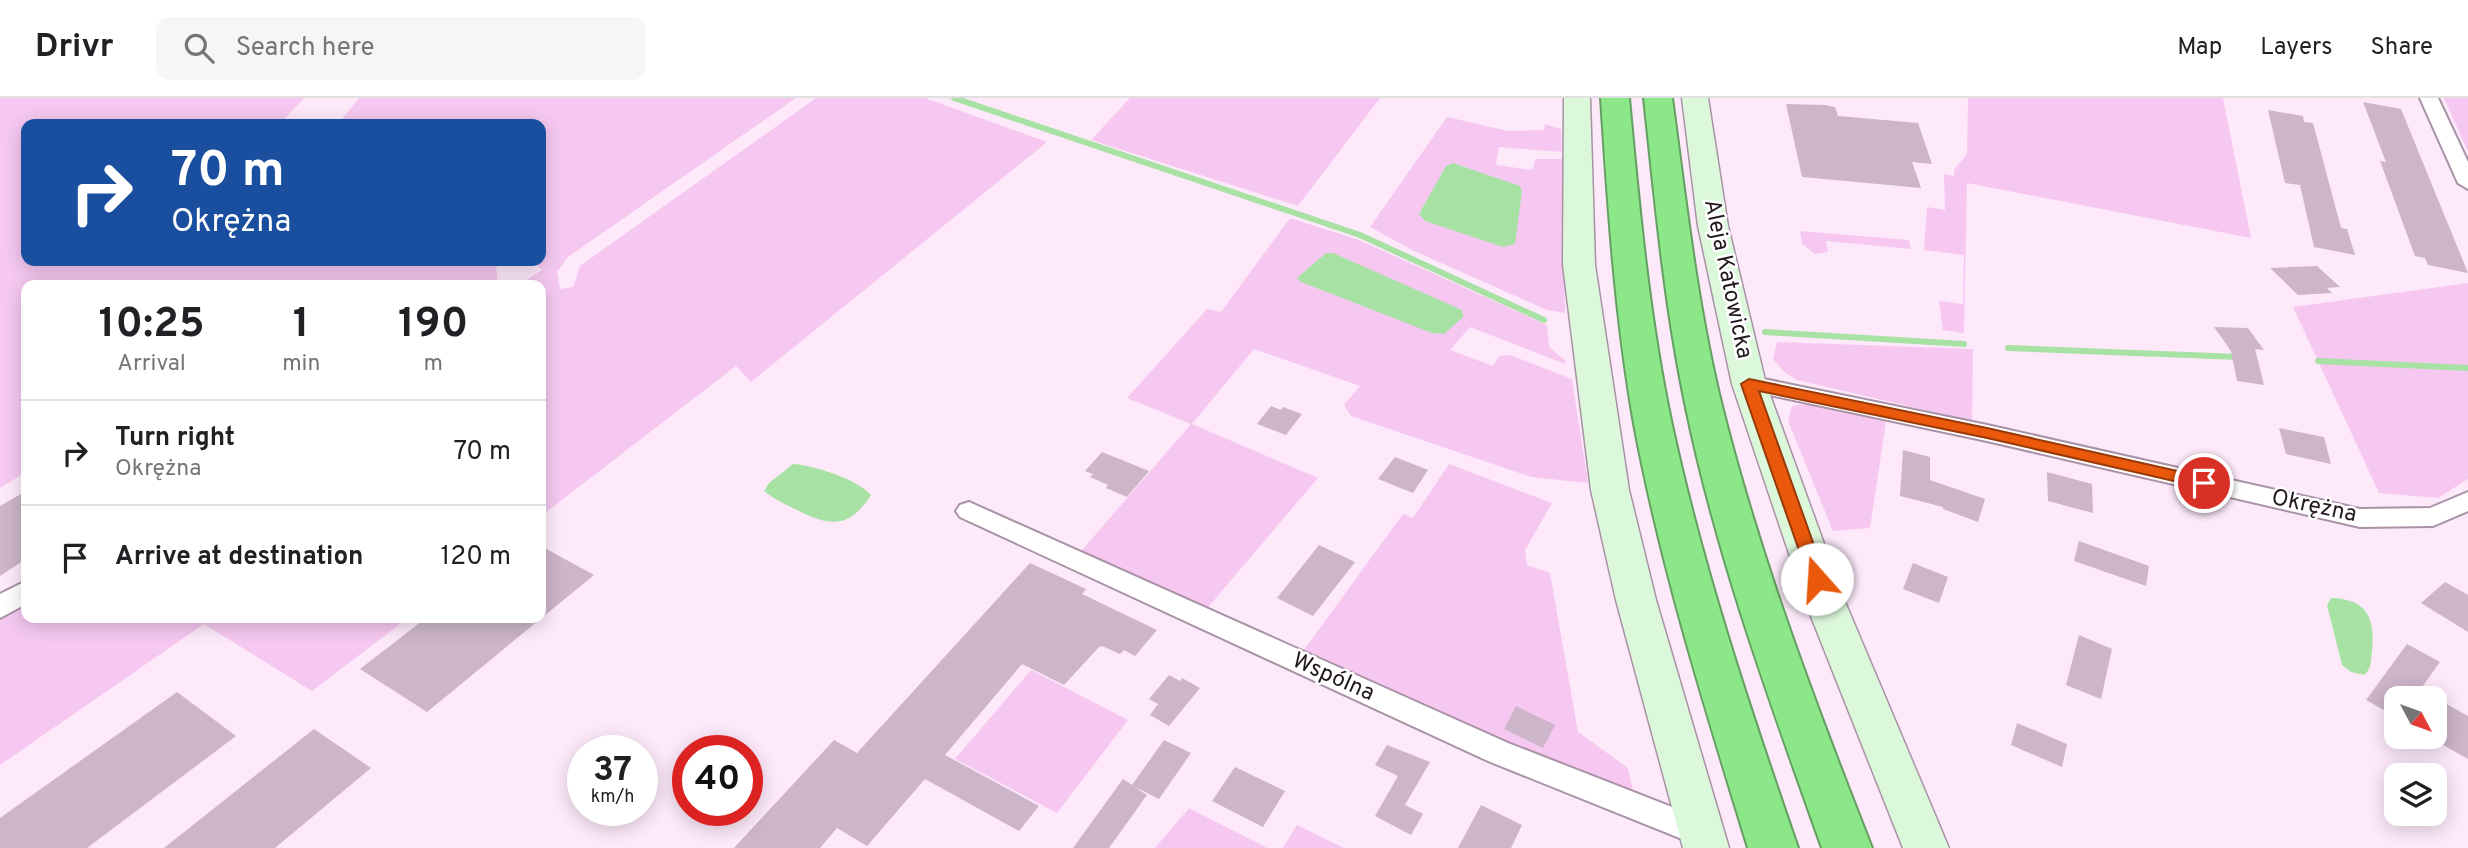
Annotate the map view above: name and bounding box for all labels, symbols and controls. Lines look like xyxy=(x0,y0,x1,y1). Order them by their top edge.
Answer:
search box xyxy=(156,17,646,80)
text: Drivr xyxy=(35,27,114,69)
icon: search xyxy=(180,29,218,67)
text: Search here xyxy=(236,32,375,65)
text: Map xyxy=(2177,33,2222,63)
text: Layers xyxy=(2260,33,2332,63)
text: Share xyxy=(2370,33,2433,63)
text: 70 m xyxy=(171,142,285,204)
icon: right xyxy=(56,147,147,238)
street label: Aleja Katowicka xyxy=(1696,196,1758,362)
text: Okrężna xyxy=(171,203,291,243)
text: 10:25 xyxy=(99,299,205,352)
text: 1 xyxy=(293,299,310,352)
text: 190 xyxy=(398,299,468,352)
text: Arrival xyxy=(117,350,186,379)
text: min xyxy=(282,350,320,379)
text: m xyxy=(423,350,443,379)
text: Turn right xyxy=(115,422,235,455)
icon: right xyxy=(56,434,94,472)
text: 70 m xyxy=(453,436,511,469)
pin xyxy=(2174,453,2234,513)
text: Okrężna xyxy=(115,455,201,484)
icon: arrive xyxy=(2185,464,2223,502)
street label: Okrężna xyxy=(2269,484,2359,530)
icon: arrive xyxy=(56,539,94,577)
text: Arrive at destination xyxy=(115,541,363,574)
text: 120 m xyxy=(441,541,511,574)
position arrow xyxy=(1780,542,1854,616)
street label: Wspólna xyxy=(1287,647,1379,709)
north arrow xyxy=(2384,686,2446,749)
map controls xyxy=(2384,686,2447,826)
speed limit sign: 40 xyxy=(672,735,763,826)
text: 37 xyxy=(593,749,632,793)
button: layers xyxy=(2384,763,2447,826)
text: km/h xyxy=(591,786,634,809)

